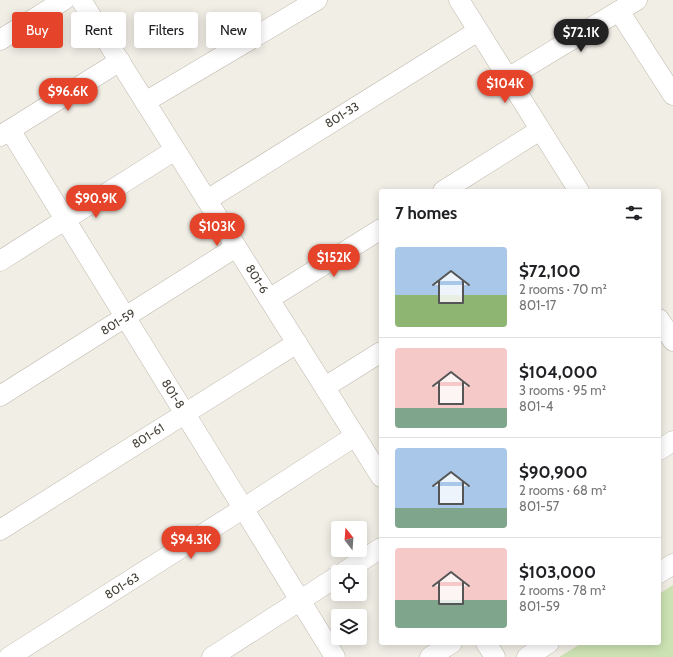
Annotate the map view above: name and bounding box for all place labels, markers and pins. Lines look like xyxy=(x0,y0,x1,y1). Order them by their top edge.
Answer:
pin: $72.1K xyxy=(548,19,614,53)
pin: $104K xyxy=(477,70,533,104)
pin: $96.6K xyxy=(35,78,101,112)
pin: $90.9K xyxy=(63,185,129,219)
pin: $103K xyxy=(189,213,245,247)
pin: $152K xyxy=(306,244,362,278)
pin: $94.3K xyxy=(158,526,224,560)

